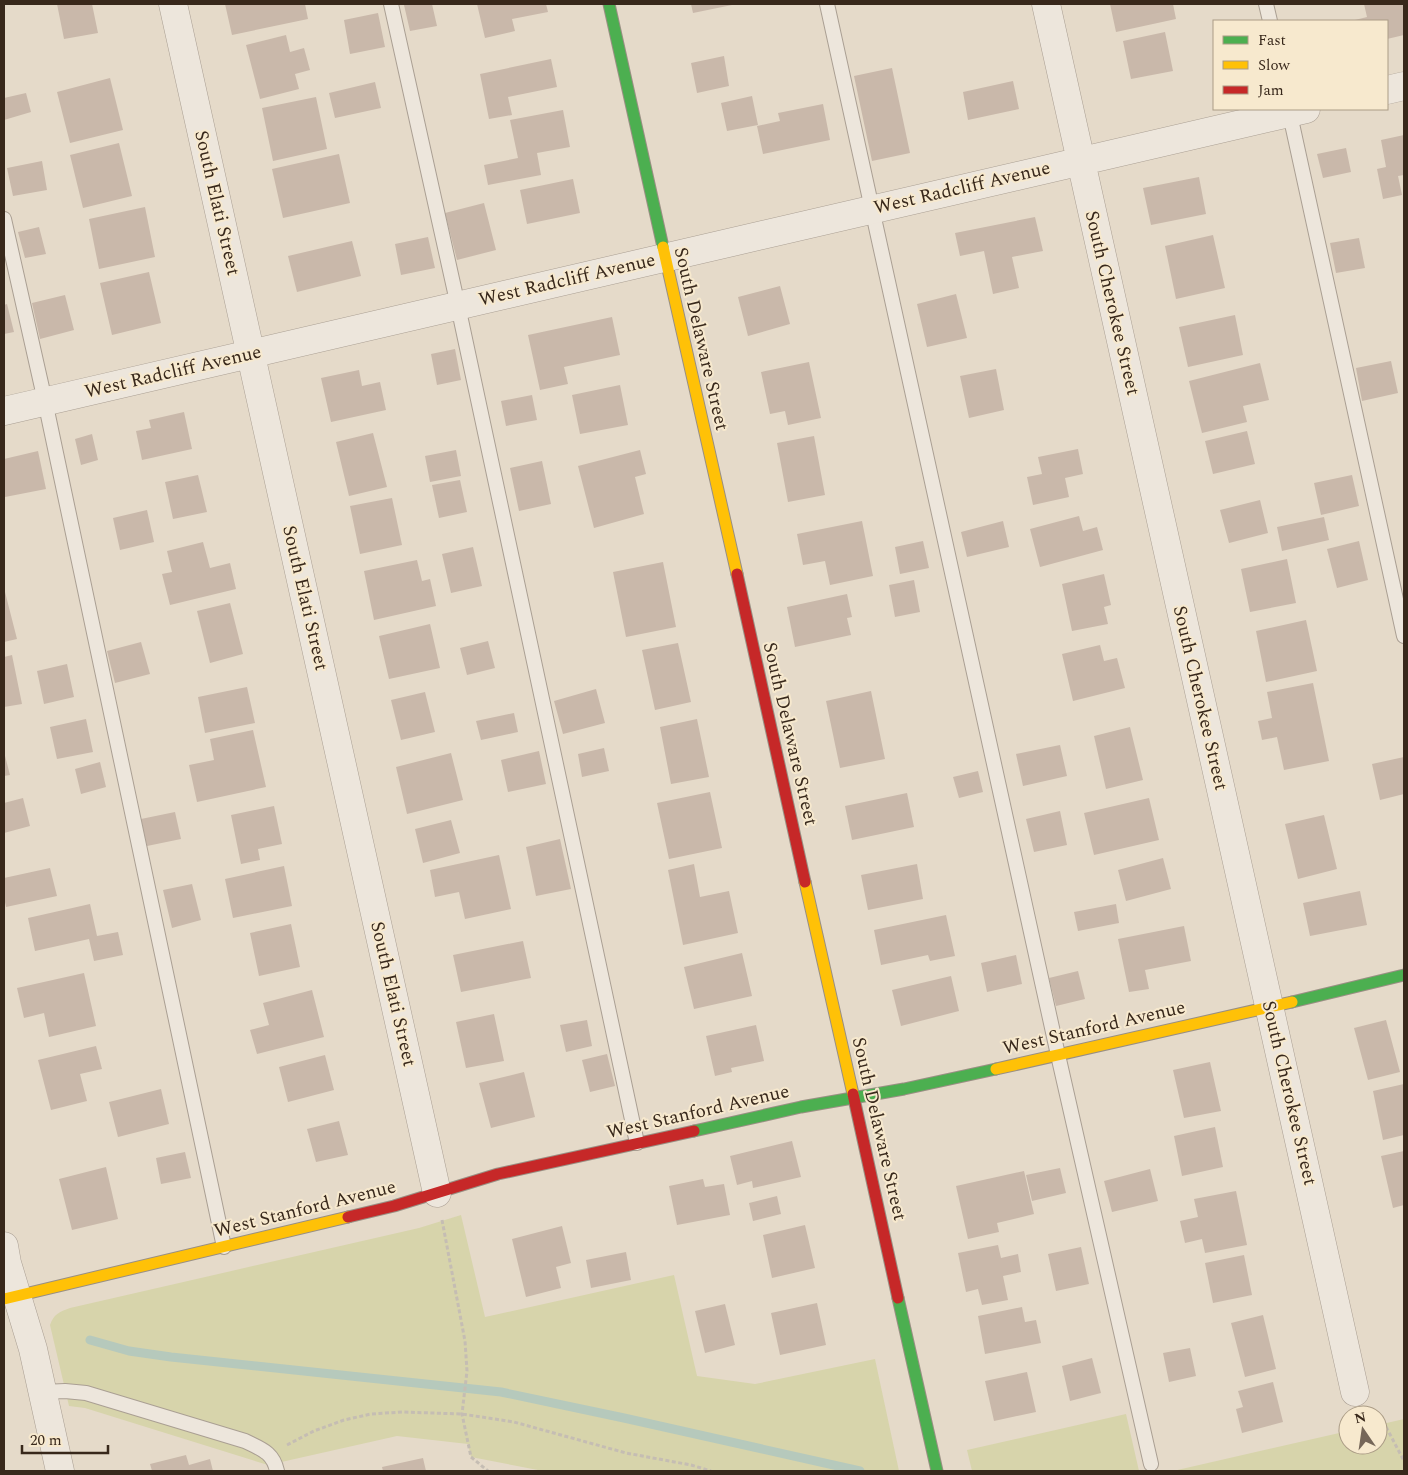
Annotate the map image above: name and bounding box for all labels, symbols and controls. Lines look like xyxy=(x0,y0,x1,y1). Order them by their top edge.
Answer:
legend xyxy=(1213,20,1388,110)
text: Fast xyxy=(1258,29,1286,52)
text: Slow xyxy=(1258,54,1290,77)
text: Jam xyxy=(1258,79,1284,102)
street label: South Elati Street xyxy=(186,127,248,279)
street label: West Radcliff Avenue xyxy=(871,154,1053,222)
street label: South Cherokee Street xyxy=(1077,208,1147,399)
street label: South Delaware Street xyxy=(666,244,736,434)
street label: West Radcliff Avenue xyxy=(476,246,658,314)
street label: West Radcliff Avenue xyxy=(82,338,264,406)
street label: South Elati Street xyxy=(274,522,336,674)
street label: South Cherokee Street xyxy=(1165,603,1235,794)
street label: South Delaware Street xyxy=(755,639,825,829)
street label: South Elati Street xyxy=(362,918,424,1070)
street label: West Stanford Avenue xyxy=(1000,993,1188,1063)
street label: South Cherokee Street xyxy=(1254,998,1324,1189)
street label: South Delaware Street xyxy=(844,1034,914,1224)
street label: West Stanford Avenue xyxy=(604,1077,792,1147)
street label: West Stanford Avenue xyxy=(211,1172,399,1246)
north arrow xyxy=(1338,1405,1388,1455)
text: N xyxy=(1352,1406,1368,1429)
scale bar xyxy=(22,1422,109,1454)
text: 20 m xyxy=(30,1429,62,1452)

